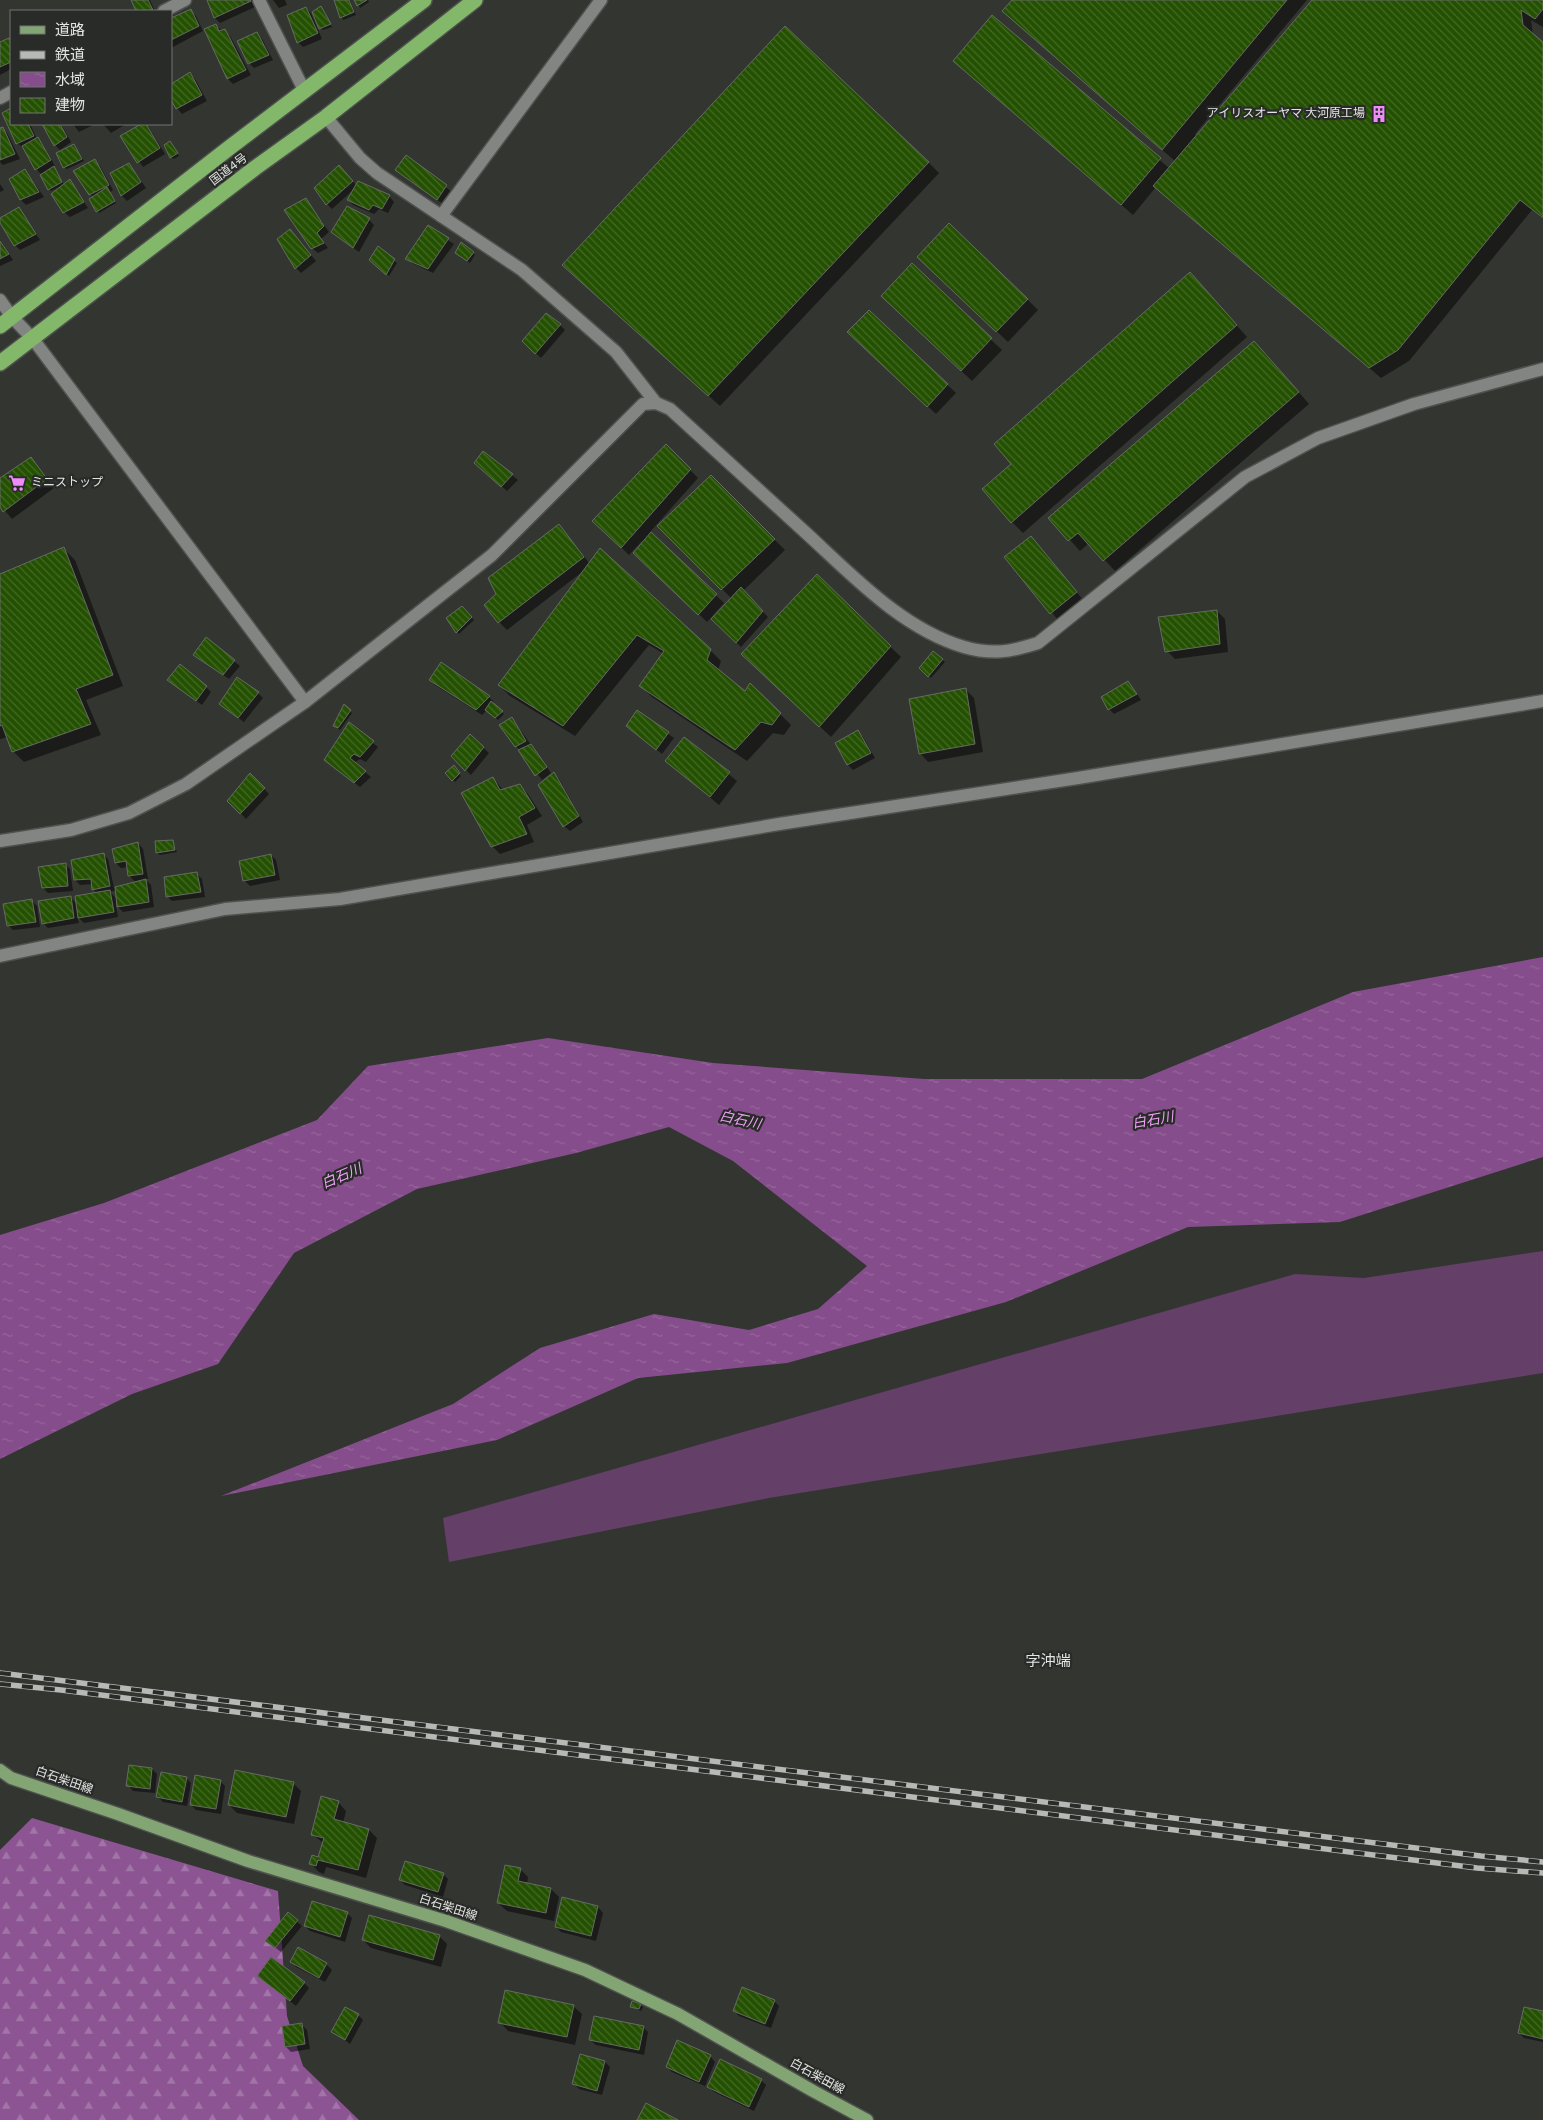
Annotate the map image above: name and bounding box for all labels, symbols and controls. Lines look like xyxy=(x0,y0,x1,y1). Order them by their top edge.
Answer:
legend xyxy=(10,10,172,125)
text: 道路 xyxy=(55,22,85,41)
text: 鉄道 xyxy=(55,47,85,66)
text: 水域 xyxy=(55,72,85,91)
text: 建物 xyxy=(55,97,85,116)
building icon: アイリスオーヤマ 大河原工場 xyxy=(1369,104,1389,124)
place label: アイリスオーヤマ 大河原工場 xyxy=(1207,106,1365,122)
street label: 国道4号 xyxy=(207,151,251,189)
supermarket icon: ミニストップ xyxy=(7,473,27,493)
place label: ミニストップ xyxy=(31,475,103,491)
water label: 白石川 xyxy=(718,1108,764,1134)
water label: 白石川 xyxy=(1131,1109,1177,1133)
water label: 白石川 xyxy=(319,1160,366,1193)
district label: 字沖端 xyxy=(1025,1653,1071,1672)
street label: 白石柴田線 xyxy=(33,1764,95,1798)
street label: 白石柴田線 xyxy=(417,1891,479,1925)
street label: 白石柴田線 xyxy=(787,2055,847,2099)

